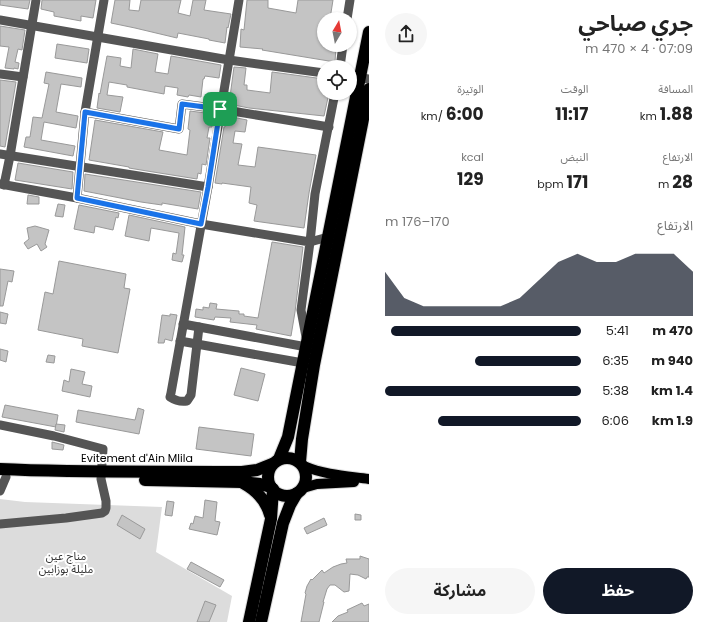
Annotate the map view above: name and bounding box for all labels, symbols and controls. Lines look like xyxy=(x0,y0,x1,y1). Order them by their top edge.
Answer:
text: جري صباحي xyxy=(578,8,693,39)
north arrow xyxy=(317,12,357,52)
map controls xyxy=(317,12,357,100)
button: share xyxy=(385,13,427,55)
text: 07:09 · 4 × 470 m xyxy=(585,39,693,58)
button: locate xyxy=(317,60,357,100)
text: الوتيرة xyxy=(457,81,484,97)
text: الوقت xyxy=(561,81,588,97)
text: المسافة xyxy=(658,81,693,97)
pin xyxy=(203,92,237,126)
icon: arrive xyxy=(209,98,231,120)
text: 6:00 xyxy=(446,102,484,126)
text: 11:17 xyxy=(555,102,588,126)
text: 1.88 xyxy=(660,102,693,126)
text: /km xyxy=(421,108,446,124)
text: km xyxy=(640,108,660,124)
text: kcal xyxy=(461,149,484,165)
text: النبض xyxy=(560,149,588,165)
text: الارتفاع xyxy=(663,149,693,165)
text: 129 xyxy=(457,167,484,191)
text: 171 xyxy=(566,170,588,194)
text: 28 xyxy=(672,170,693,194)
text: bpm xyxy=(537,176,566,192)
text: m xyxy=(658,176,672,192)
text: 170–176 m xyxy=(385,212,450,231)
text: الارتفاع xyxy=(657,216,693,235)
text: 5:41 xyxy=(606,321,629,340)
text: 470 m xyxy=(652,321,693,340)
text: 6:35 xyxy=(602,351,629,370)
text: 940 m xyxy=(651,351,693,370)
text: 5:38 xyxy=(602,381,629,400)
text: 1.4 km xyxy=(651,381,693,400)
text: 6:06 xyxy=(602,411,629,430)
text: 1.9 km xyxy=(652,411,693,430)
street label: Evitement d'Ain Mlila xyxy=(81,450,193,466)
park label: مناج عين مليلة بوزابين xyxy=(39,548,93,577)
button: مشاركة xyxy=(385,568,535,614)
button: حفظ xyxy=(543,568,693,614)

